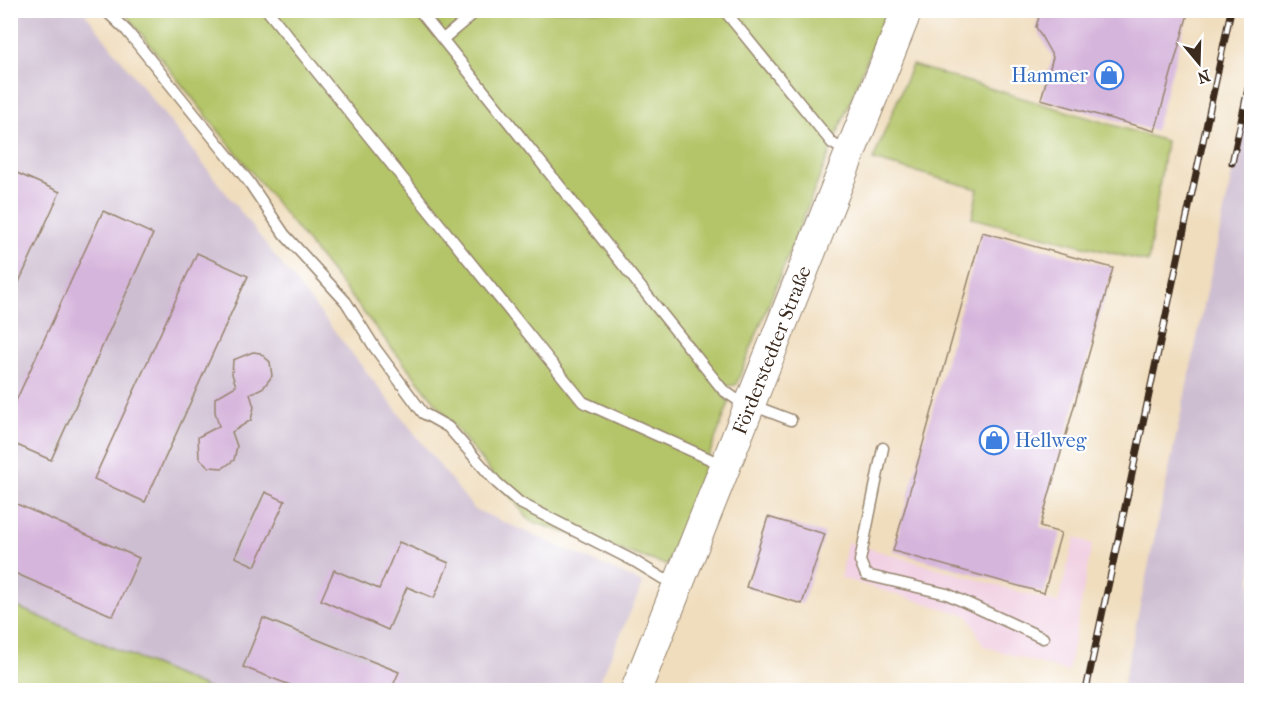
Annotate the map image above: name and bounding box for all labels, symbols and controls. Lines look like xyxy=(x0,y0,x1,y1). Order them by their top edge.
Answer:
north arrow xyxy=(1169,33,1229,93)
shop icon: Hammer xyxy=(1093,59,1125,91)
place label: Hammer xyxy=(1011,64,1088,87)
text: N xyxy=(1194,66,1213,88)
street label: Förderstedter Straße xyxy=(728,262,816,438)
shop icon: Hellweg xyxy=(978,424,1010,456)
place label: Hellweg xyxy=(1015,429,1087,452)

